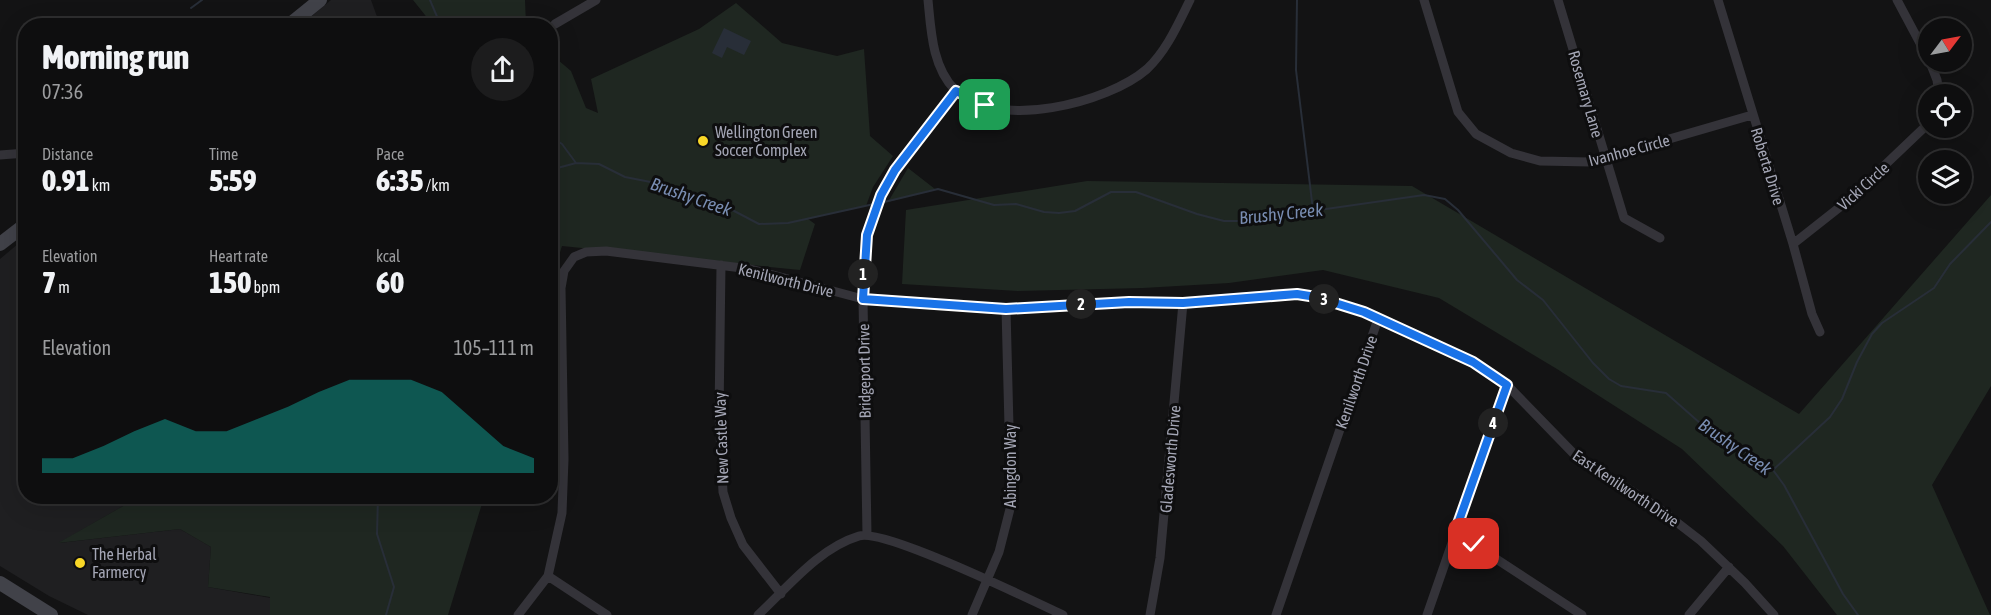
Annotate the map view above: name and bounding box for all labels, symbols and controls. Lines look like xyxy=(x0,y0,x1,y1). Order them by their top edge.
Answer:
north arrow xyxy=(1918,18,1972,72)
map controls xyxy=(1918,18,1972,204)
text: Morning run xyxy=(42,38,189,76)
button: share xyxy=(471,38,534,101)
street label: Rosemary Lane xyxy=(1564,48,1607,140)
pin xyxy=(959,79,1010,130)
text: 07:36 xyxy=(42,80,83,103)
button: locate xyxy=(1918,84,1972,138)
icon: arrive xyxy=(968,88,1001,121)
place label: Wellington Green Soccer Complex xyxy=(715,123,818,160)
street label: Roberta Drive xyxy=(1748,125,1788,207)
street label: Ivanhoe Circle xyxy=(1586,131,1672,169)
marker: Wellington Green Soccer Complex xyxy=(696,134,710,148)
text: Distance xyxy=(42,145,93,163)
text: Time xyxy=(209,145,238,163)
text: Pace xyxy=(376,145,404,163)
button: layers xyxy=(1918,150,1972,204)
street label: Vicki Circle xyxy=(1834,158,1892,214)
text: 0.91 xyxy=(42,163,90,197)
text: 5:59 xyxy=(209,163,257,197)
text: 6:35 xyxy=(376,163,424,197)
water label: Brushy Creek xyxy=(648,173,735,221)
text: km xyxy=(90,176,110,194)
text: /km xyxy=(424,176,450,194)
water label: Brushy Creek xyxy=(1238,199,1325,228)
text: Elevation xyxy=(42,247,97,265)
text: Heart rate xyxy=(209,247,268,265)
text: kcal xyxy=(376,247,400,265)
street label: Kenilworth Drive xyxy=(737,259,835,301)
pin: 1 xyxy=(848,259,878,289)
text: 7 xyxy=(42,265,56,299)
text: 150 xyxy=(209,265,251,299)
text: 60 xyxy=(376,265,404,299)
text: 1 xyxy=(859,265,867,283)
text: m xyxy=(56,278,70,296)
text: bpm xyxy=(251,278,280,296)
pin: 3 xyxy=(1309,284,1339,314)
pin: 2 xyxy=(1066,289,1096,319)
text: 3 xyxy=(1320,290,1328,308)
text: 2 xyxy=(1077,295,1085,313)
street label: Bridgeport Drive xyxy=(854,323,875,419)
street label: Kenilworth Drive xyxy=(1332,333,1380,431)
text: Elevation xyxy=(42,336,111,359)
text: 105–111 m xyxy=(453,336,534,359)
street label: New Castle Way xyxy=(710,391,733,484)
street label: Gladesworth Drive xyxy=(1156,405,1184,513)
pin: 4 xyxy=(1478,408,1508,438)
text: 4 xyxy=(1489,414,1497,432)
water label: Brushy Creek xyxy=(1695,414,1777,480)
street label: Abingdon Way xyxy=(1001,424,1020,508)
street label: East Kenilworth Drive xyxy=(1570,446,1682,530)
pin xyxy=(1448,518,1499,569)
icon: check xyxy=(1457,527,1490,560)
place label: The Herbal Farmercy xyxy=(92,545,157,582)
marker: The Herbal Farmercy xyxy=(73,556,87,570)

